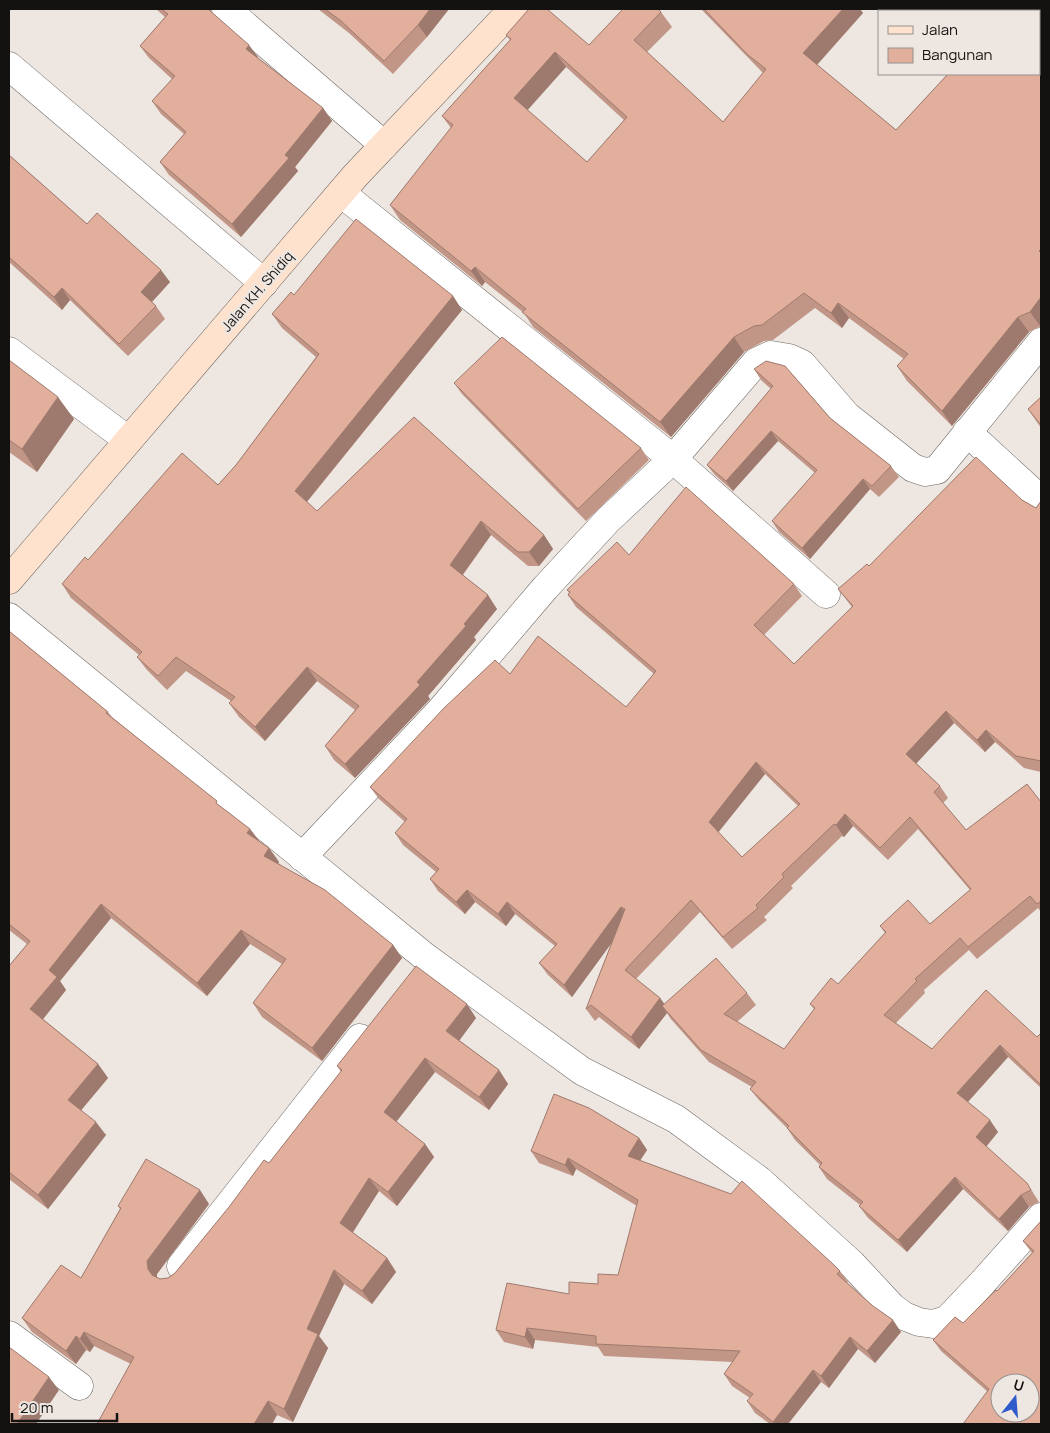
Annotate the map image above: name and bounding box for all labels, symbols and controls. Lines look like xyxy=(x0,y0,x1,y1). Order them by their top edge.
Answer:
legend xyxy=(878,10,1040,75)
text: Jalan xyxy=(922,19,958,40)
text: Bangunan xyxy=(922,44,992,65)
street label: Jalan KH. Shidiq xyxy=(217,247,297,335)
north arrow xyxy=(990,1373,1040,1423)
text: U xyxy=(1011,1375,1027,1396)
scale bar xyxy=(12,1390,118,1422)
text: 20 m xyxy=(20,1397,53,1418)

